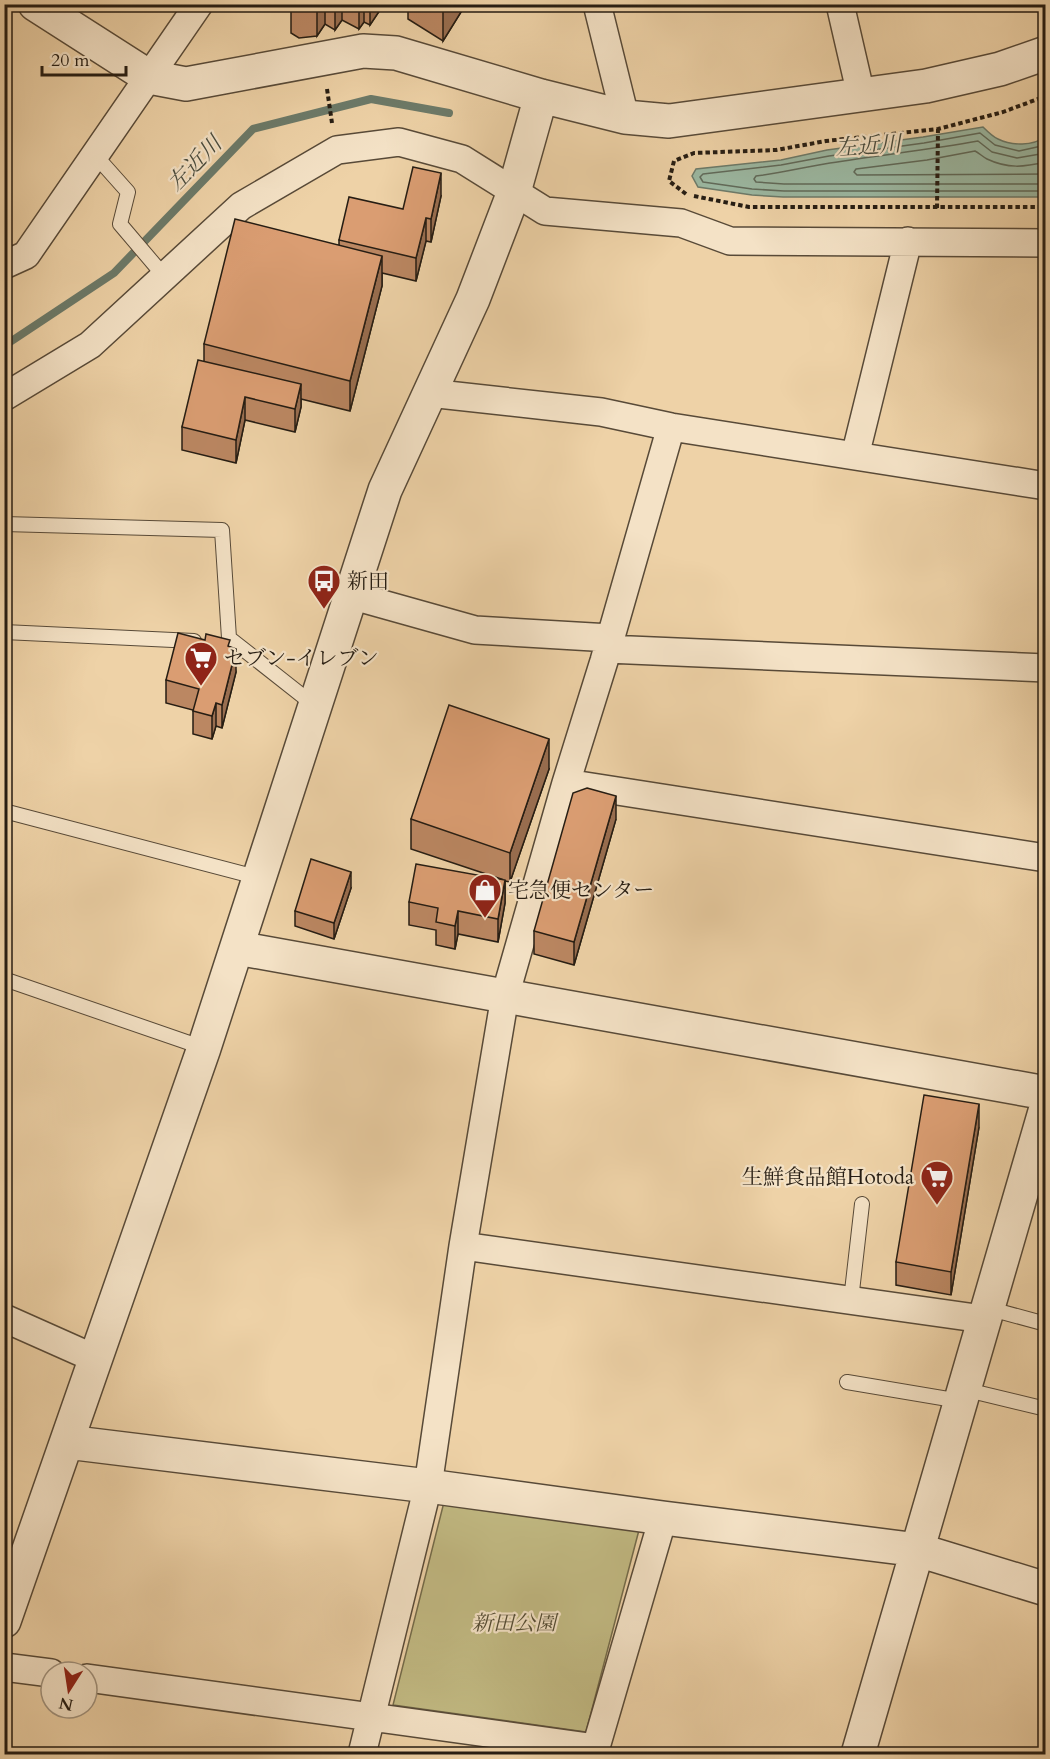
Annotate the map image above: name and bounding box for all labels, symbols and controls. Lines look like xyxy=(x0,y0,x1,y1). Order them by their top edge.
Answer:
scale bar xyxy=(42,39,126,77)
text: 20 m xyxy=(51,48,90,73)
water label: 左近川 xyxy=(161,128,230,198)
water label: 左近川 xyxy=(834,129,904,163)
bus stop icon: 新田 xyxy=(306,563,342,610)
place label: 新田 xyxy=(347,567,389,596)
supermarket icon: セブン-イレブン xyxy=(183,640,219,687)
place label: セブン-イレブン xyxy=(224,644,379,673)
shop icon: 宅急便センター xyxy=(467,872,503,919)
place label: 宅急便センター xyxy=(508,876,654,905)
supermarket icon: 生鮮食品館Hotoda xyxy=(919,1159,955,1206)
place label: 生鮮食品館Hotoda xyxy=(742,1163,914,1192)
park label: 新田公園 xyxy=(472,1609,559,1638)
north arrow xyxy=(39,1660,99,1720)
text: N xyxy=(57,1691,75,1716)

